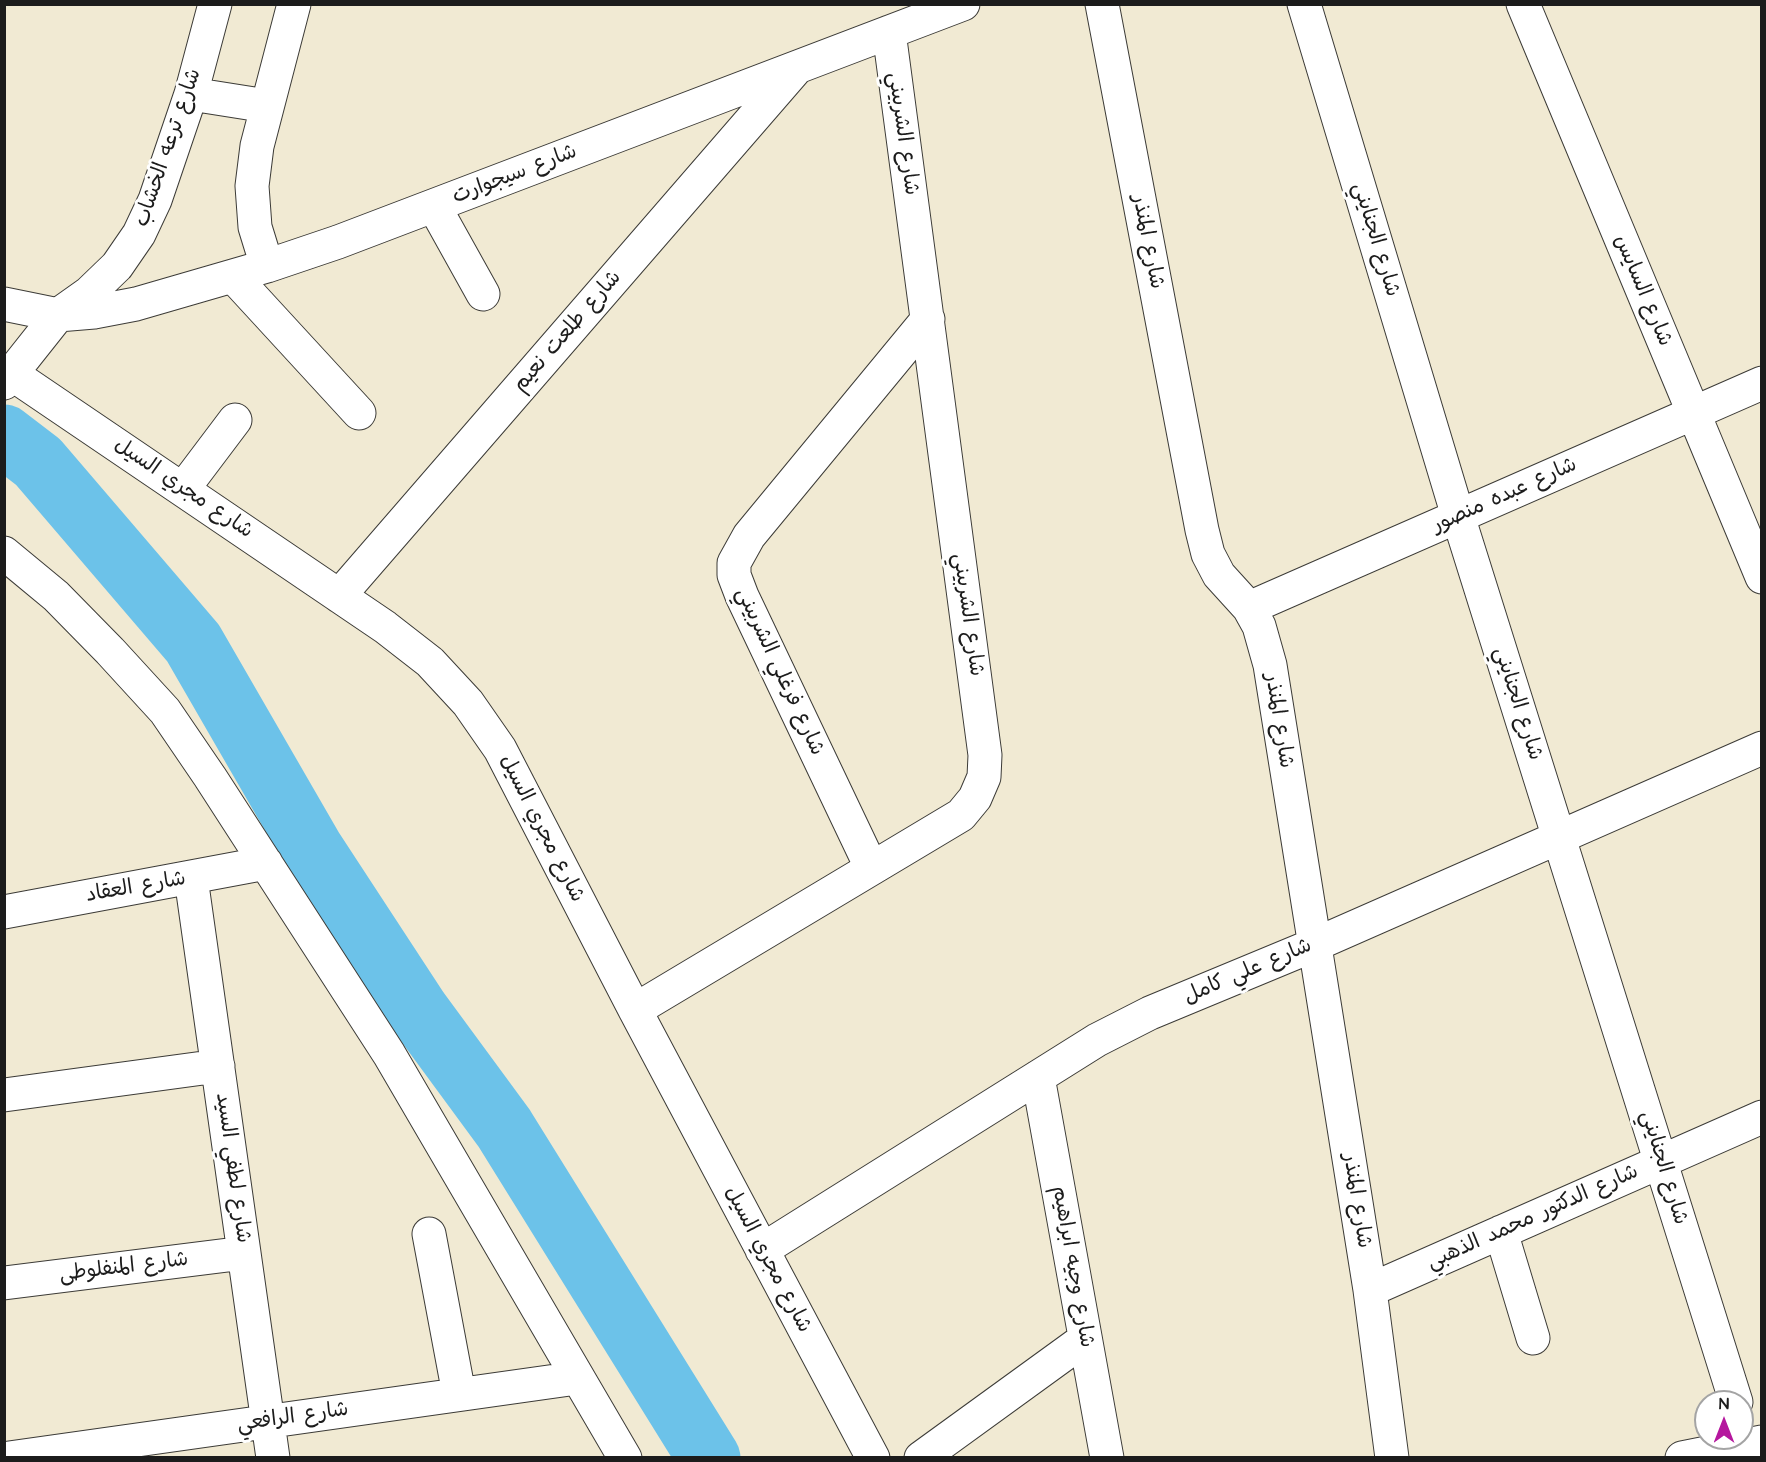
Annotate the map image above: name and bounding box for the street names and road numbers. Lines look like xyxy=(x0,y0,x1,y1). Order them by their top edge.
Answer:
street label: شارع ترعه الخشاب xyxy=(130,65,208,231)
street label: شارع الشربيني xyxy=(881,71,923,197)
street label: شارع سيجوارت xyxy=(449,140,581,210)
street label: شارع الجنايني xyxy=(1346,180,1404,300)
street label: شارع المنذر xyxy=(1126,193,1168,291)
street label: شارع السايس xyxy=(1607,232,1677,350)
street label: شارع طلعت نعيم xyxy=(508,266,628,398)
street label: شارع مجري السيل xyxy=(109,433,257,545)
street label: شارع عبده منصور xyxy=(1429,453,1581,539)
street label: شارع الشربيني xyxy=(946,552,988,678)
street label: شارع فرغلي الشربيني xyxy=(729,584,829,760)
street label: شارع الجنايني xyxy=(1487,644,1547,764)
street label: شارع المنذر xyxy=(1258,672,1298,770)
street label: شارع مجري السيل xyxy=(493,751,589,907)
street label: شارع العقاد xyxy=(84,867,188,909)
street label: شارع علي كامل xyxy=(1180,934,1316,1010)
street label: شارع لطفي السيد xyxy=(209,1091,255,1245)
street label: شارع الجنايني xyxy=(1634,1108,1692,1228)
street label: شارع المنذر xyxy=(1336,1152,1376,1250)
street label: شارع الدكتور محمد الذهبي xyxy=(1423,1160,1643,1276)
street label: شارع مجري السيل xyxy=(718,1182,816,1338)
street label: شارع وجيه ابراهيم xyxy=(1045,1184,1099,1350)
street label: شارع المنفلوطى xyxy=(58,1248,190,1288)
street label: شارع الرافعي xyxy=(236,1398,350,1438)

